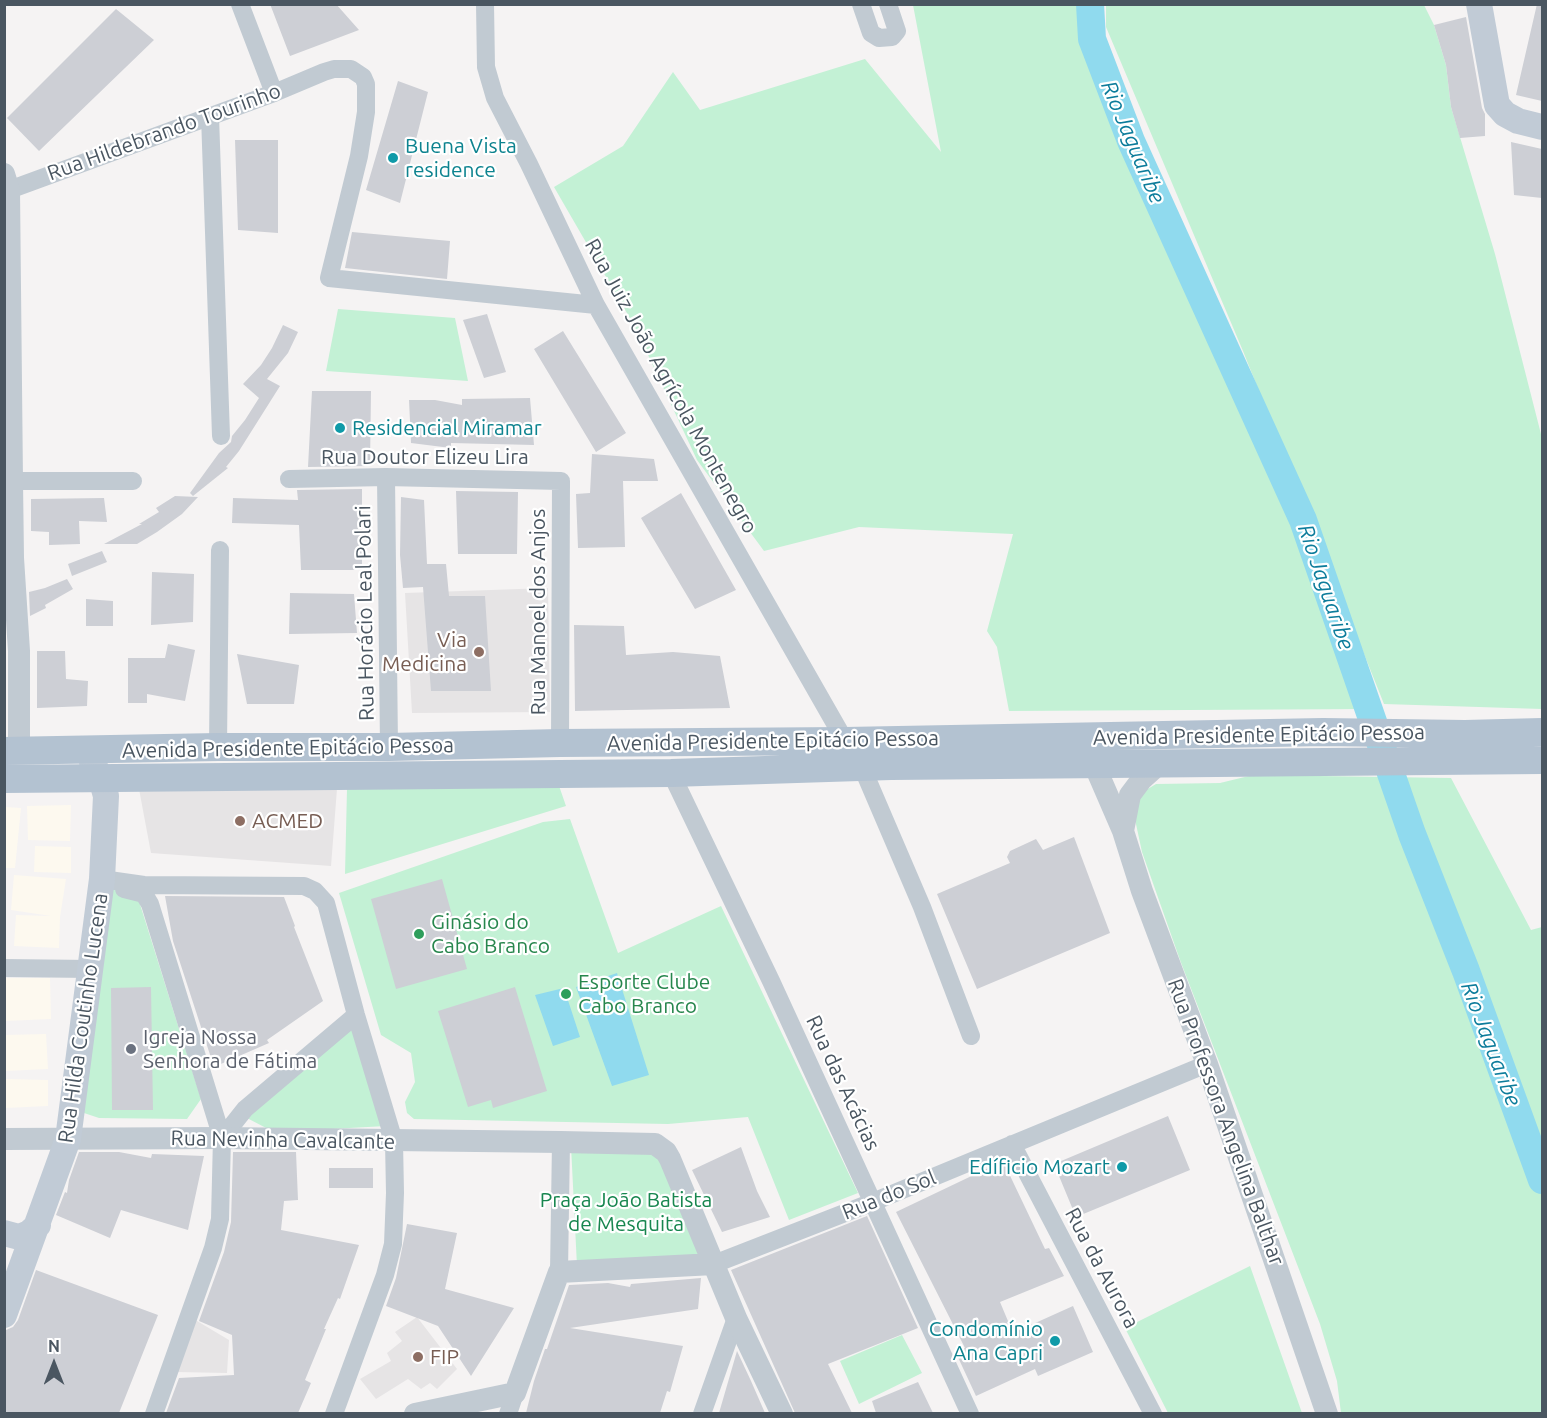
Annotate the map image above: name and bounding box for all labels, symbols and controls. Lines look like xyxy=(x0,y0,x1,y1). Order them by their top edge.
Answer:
water label: Rio Jaguaribe xyxy=(1095,77,1171,207)
street label: Rua Hildebrando Tourinho xyxy=(44,78,284,186)
place label: Buena Vista residence xyxy=(405,133,517,183)
marker: Buena Vista residence xyxy=(386,151,400,165)
street label: Rua Juiz João Agrícola Montenegro xyxy=(579,234,763,538)
place label: Residencial Miramar xyxy=(352,415,542,441)
marker: Residencial Miramar xyxy=(333,421,347,435)
street label: Rua Doutor Elizeu Lira xyxy=(321,444,529,470)
street label: Rua Horácio Leal Polari xyxy=(351,505,379,721)
street label: Rua Manoel dos Anjos xyxy=(525,509,551,715)
water label: Rio Jaguaribe xyxy=(1292,521,1360,653)
place label: Via Medicina xyxy=(382,627,467,677)
marker: Via Medicina xyxy=(472,645,486,659)
street label: Avenida Presidente Epitácio Pessoa xyxy=(1093,720,1425,750)
street label: Avenida Presidente Epitácio Pessoa xyxy=(607,726,939,756)
street label: Avenida Presidente Epitácio Pessoa xyxy=(122,733,454,763)
place label: ACMED xyxy=(252,808,323,834)
marker: ACMED xyxy=(233,814,247,828)
street label: Rua Hilda Coutinho Lucena xyxy=(53,891,113,1145)
place label: Ginásio do Cabo Branco xyxy=(431,909,550,959)
marker: Ginásio do Cabo Branco xyxy=(412,927,426,941)
place label: Esporte Clube Cabo Branco xyxy=(578,969,710,1019)
street label: Rua Professora Angelina Balthar xyxy=(1162,975,1290,1269)
water label: Rio Jaguaribe xyxy=(1455,978,1527,1110)
marker: Esporte Clube Cabo Branco xyxy=(559,987,573,1001)
street label: Rua das Acácias xyxy=(801,1011,885,1155)
place label: Igreja Nossa Senhora de Fátima xyxy=(143,1024,317,1074)
marker: Igreja Nossa Senhora de Fátima xyxy=(124,1042,138,1056)
street label: Rua Nevinha Cavalcante xyxy=(170,1125,396,1155)
place label: Edíficio Mozart xyxy=(969,1154,1110,1180)
marker: Edíficio Mozart xyxy=(1115,1160,1129,1174)
street label: Rua do Sol xyxy=(838,1165,940,1225)
park label: Praça João Batista de Mesquita xyxy=(540,1187,712,1237)
street label: Rua da Aurora xyxy=(1060,1203,1144,1333)
place label: Condomínio Ana Capri xyxy=(929,1316,1043,1366)
north arrow xyxy=(24,1334,84,1394)
marker: Condomínio Ana Capri xyxy=(1048,1334,1062,1348)
text: N xyxy=(48,1337,60,1355)
place label: FIP xyxy=(430,1344,459,1370)
marker: FIP xyxy=(411,1350,425,1364)

